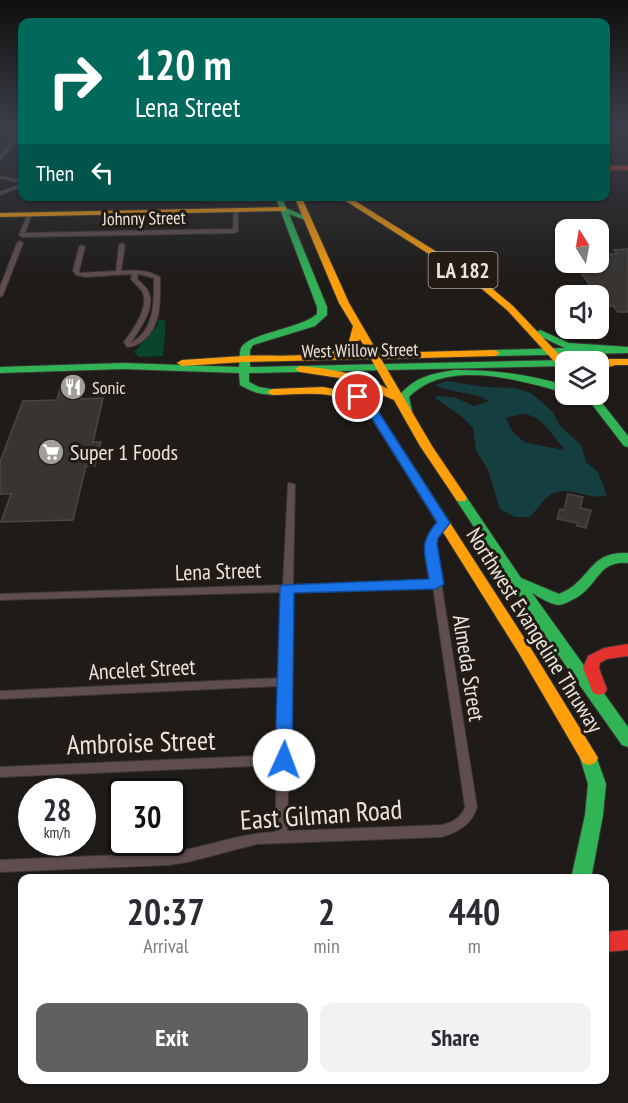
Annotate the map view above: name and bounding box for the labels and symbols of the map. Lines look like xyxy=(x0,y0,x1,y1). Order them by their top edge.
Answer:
street label: Johnny Street xyxy=(101,206,186,230)
north arrow xyxy=(555,219,609,273)
road number: LA 182 xyxy=(428,252,498,288)
street label: West Willow Street xyxy=(301,337,419,363)
pin xyxy=(332,371,383,422)
restaurant icon: Sonic xyxy=(58,372,88,402)
place label: Sonic xyxy=(92,376,126,399)
supermarket icon: Super 1 Foods xyxy=(36,437,66,467)
place label: Super 1 Foods xyxy=(70,438,178,466)
street label: Northwest Evangeline Thruway xyxy=(460,522,610,738)
street label: Lena Street xyxy=(175,556,261,586)
street label: Almeda Street xyxy=(447,613,491,723)
street label: Ancelet Street xyxy=(88,652,196,686)
street label: Ambroise Street xyxy=(66,722,217,762)
position arrow xyxy=(252,728,316,792)
speed limit sign: 30 xyxy=(108,778,186,856)
street label: East Gilman Road xyxy=(239,791,403,837)

